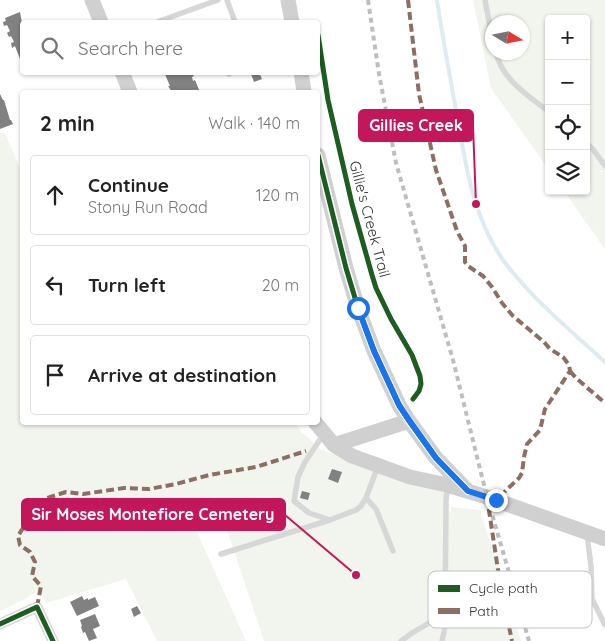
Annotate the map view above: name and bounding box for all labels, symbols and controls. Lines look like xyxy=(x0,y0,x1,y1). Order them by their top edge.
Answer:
north arrow xyxy=(485,15,530,60)
map controls xyxy=(545,15,590,195)
button: + xyxy=(545,15,590,60)
search box xyxy=(20,20,320,75)
icon: search xyxy=(38,34,66,62)
text: Search here xyxy=(78,36,183,60)
button: − xyxy=(545,60,590,105)
button: locate xyxy=(545,105,590,150)
text: 2 min xyxy=(40,110,95,136)
callout: Gillies Creek xyxy=(359,110,473,141)
text: Walk · 140 m xyxy=(208,113,300,133)
text: Gillies Creek xyxy=(369,115,463,135)
button: layers xyxy=(545,150,590,195)
street label: Gillie's Creek Trail xyxy=(345,159,395,279)
text: Continue xyxy=(88,173,169,197)
icon: ahead xyxy=(41,181,69,209)
text: 120 m xyxy=(256,185,299,205)
text: Stony Run Road xyxy=(88,197,208,217)
icon: left xyxy=(41,271,69,299)
text: Turn left xyxy=(88,273,166,297)
text: 20 m xyxy=(262,275,299,295)
route start xyxy=(347,297,370,320)
icon: arrive xyxy=(41,361,69,389)
text: Arrive at destination xyxy=(88,363,277,387)
route end xyxy=(485,489,508,512)
callout: Sir Moses Montefiore Cemetery xyxy=(22,499,285,530)
text: Sir Moses Montefiore Cemetery xyxy=(32,504,274,524)
legend xyxy=(428,571,592,628)
text: Cycle path xyxy=(469,579,538,597)
text: Path xyxy=(469,602,498,620)

